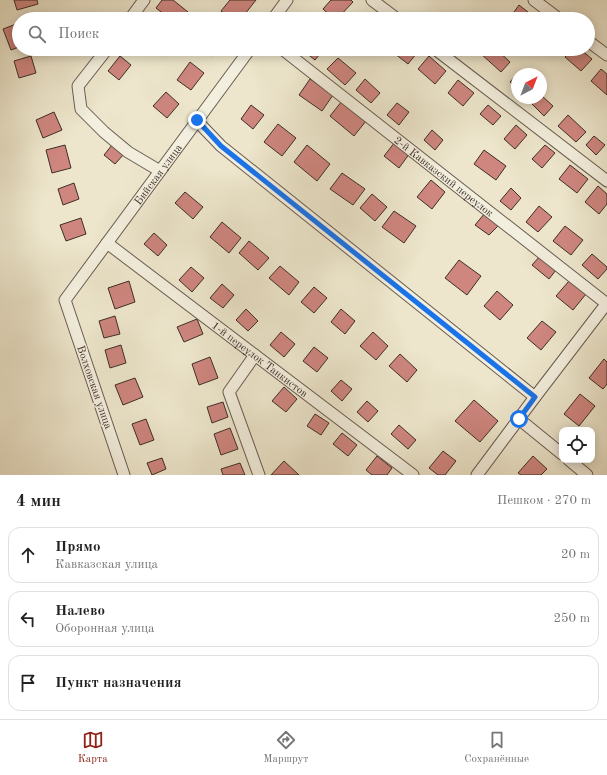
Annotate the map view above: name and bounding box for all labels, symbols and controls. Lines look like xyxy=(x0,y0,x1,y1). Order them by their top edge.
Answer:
search box xyxy=(12,12,595,56)
icon: search xyxy=(26,23,48,45)
text: Поиск xyxy=(58,27,99,42)
north arrow xyxy=(511,68,547,104)
route end xyxy=(188,111,206,129)
street label: 2-й Кавказский переулок xyxy=(391,135,495,220)
street label: Бийская улица xyxy=(133,142,185,207)
street label: 1-й переулок Танкистов xyxy=(209,320,309,400)
street label: Волховская улица xyxy=(74,344,113,431)
route start xyxy=(510,410,528,428)
map controls xyxy=(559,427,595,463)
button: locate xyxy=(559,427,595,463)
text: 4 мин xyxy=(16,493,61,510)
text: Пешком · 270 m xyxy=(497,494,591,507)
text: Прямо xyxy=(55,540,101,555)
icon: ahead xyxy=(17,544,39,566)
text: 20 m xyxy=(561,548,590,561)
text: Кавказская улица xyxy=(55,558,158,571)
text: Налево xyxy=(55,604,105,619)
icon: left xyxy=(17,608,39,630)
text: 250 m xyxy=(553,612,590,625)
text: Оборонная улица xyxy=(55,622,155,635)
icon: arrive xyxy=(17,672,39,694)
text: Пункт назначения xyxy=(55,676,182,691)
tab: Карта xyxy=(78,729,108,767)
tab: Маршрут xyxy=(263,729,309,767)
tab: Сохранённые xyxy=(464,729,529,767)

